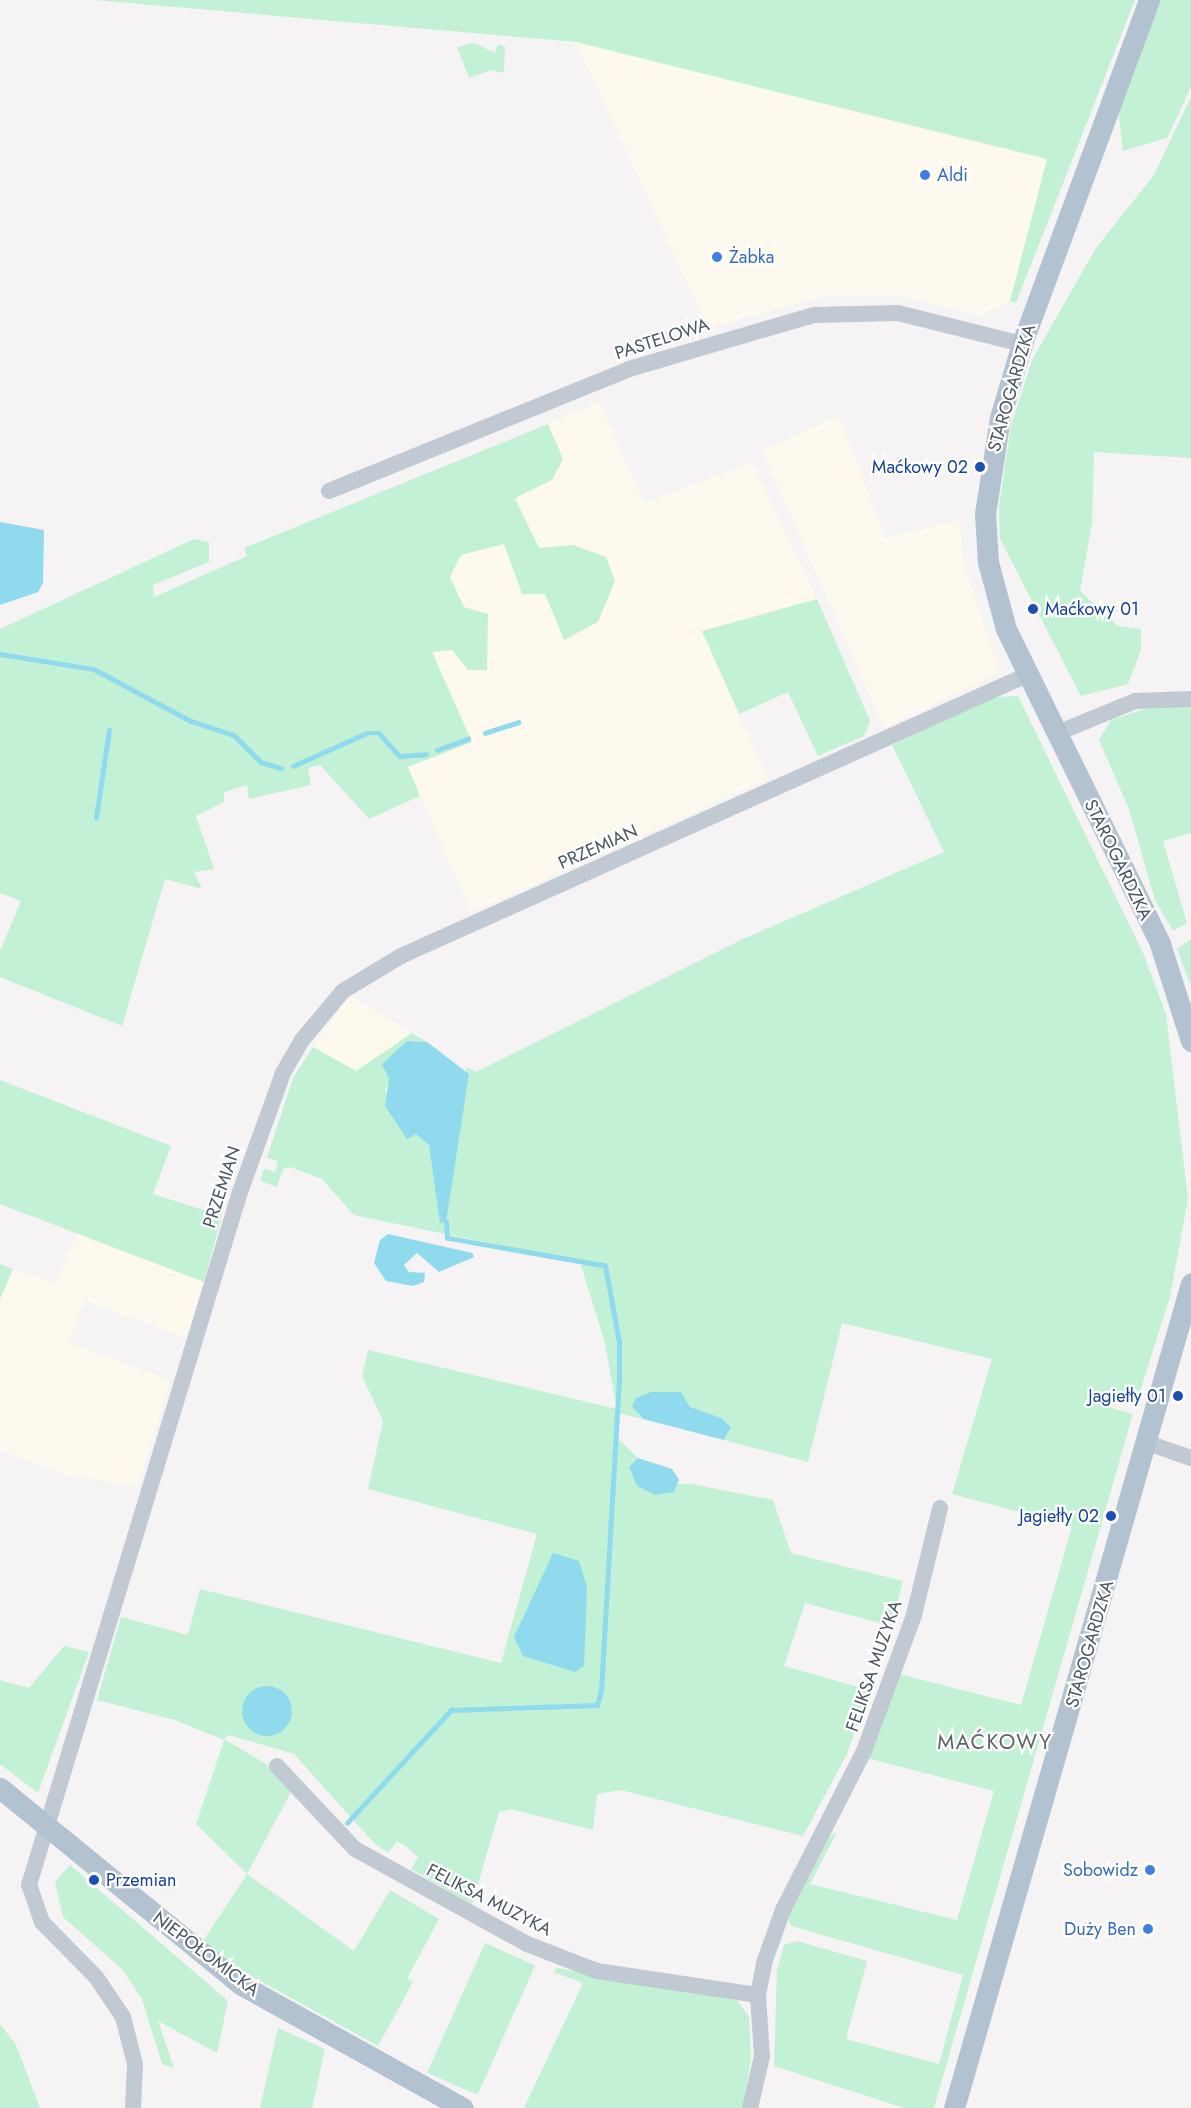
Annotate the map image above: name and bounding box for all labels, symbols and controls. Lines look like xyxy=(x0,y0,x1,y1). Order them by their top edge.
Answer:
place label: Aldi xyxy=(937,164,968,186)
marker: Aldi xyxy=(918,168,932,182)
place label: Żabka xyxy=(729,246,774,268)
marker: Żabka xyxy=(710,250,724,264)
street label: PASTELOWA xyxy=(612,314,712,364)
street label: STAROGARDZKA xyxy=(983,322,1041,454)
place label: Maćkowy 02 xyxy=(872,456,968,478)
marker: Maćkowy 02 xyxy=(973,460,987,474)
place label: Maćkowy 01 xyxy=(1045,598,1139,620)
marker: Maćkowy 01 xyxy=(1026,602,1040,616)
street label: STAROGARDZKA xyxy=(1079,796,1157,924)
street label: PRZEMIAN xyxy=(555,820,641,874)
street label: PRZEMIAN xyxy=(199,1143,245,1231)
place label: Jagiełły 01 xyxy=(1088,1385,1166,1407)
marker: Jagiełły 01 xyxy=(1171,1389,1185,1403)
place label: Jagiełły 02 xyxy=(1019,1505,1099,1527)
marker: Jagiełły 02 xyxy=(1104,1509,1118,1523)
street label: STAROGARDZKA xyxy=(1061,1578,1119,1710)
street label: FELIKSA MUZYKA xyxy=(841,1598,907,1734)
district label: MAĆKOWY xyxy=(937,1729,1053,1755)
street label: FELIKSA MUZYKA xyxy=(423,1859,555,1941)
place label: Sobowidz xyxy=(1063,1859,1138,1881)
marker: Sobowidz xyxy=(1143,1863,1157,1877)
place label: Przemian xyxy=(106,1869,176,1891)
marker: Przemian xyxy=(87,1873,101,1887)
street label: NIEPOŁOMICKA xyxy=(149,1907,263,2001)
place label: Duży Ben xyxy=(1064,1918,1136,1940)
marker: Duży Ben xyxy=(1141,1922,1155,1936)

